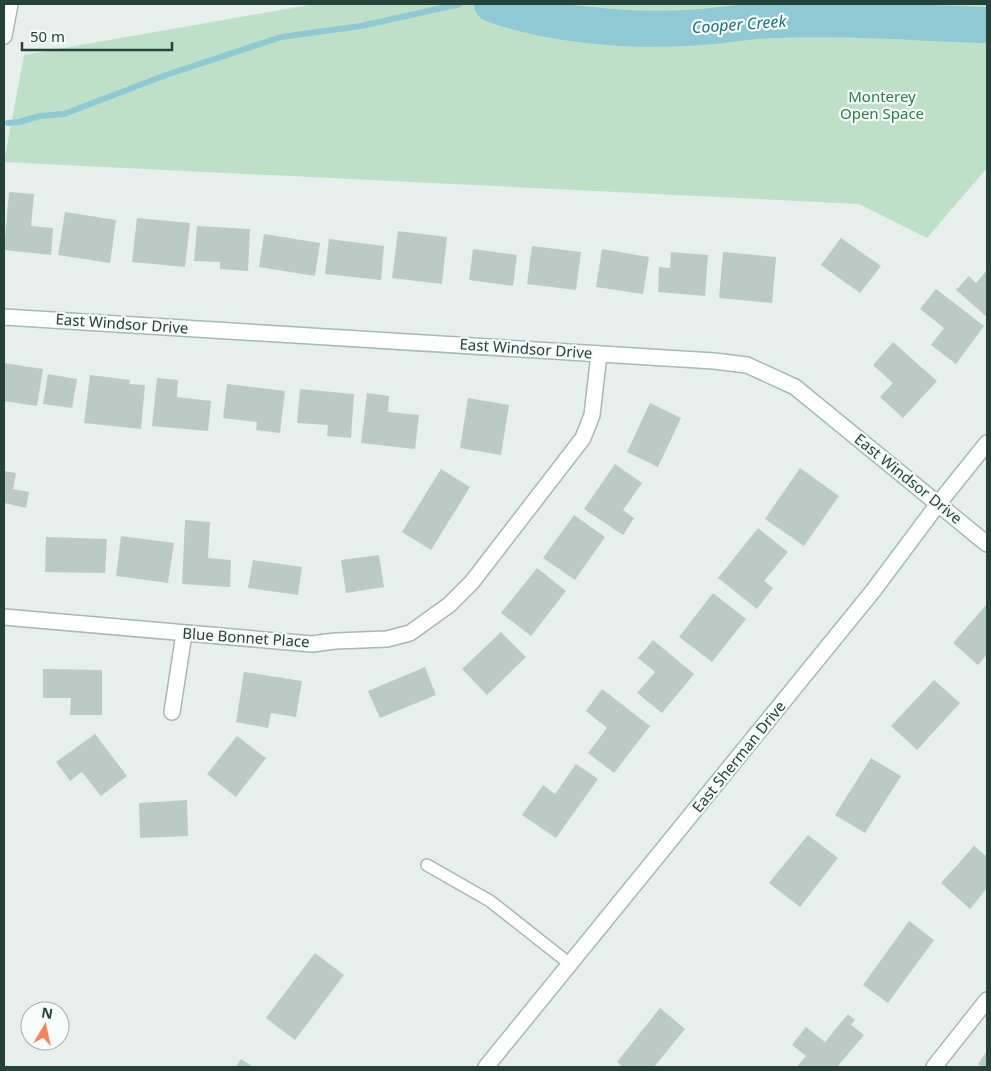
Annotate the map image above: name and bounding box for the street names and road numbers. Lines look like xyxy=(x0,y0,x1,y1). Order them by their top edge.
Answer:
street label: East Windsor Drive xyxy=(55,308,189,338)
street label: East Windsor Drive xyxy=(459,333,593,363)
street label: East Windsor Drive xyxy=(851,429,967,528)
street label: Blue Bonnet Place xyxy=(182,623,310,651)
street label: East Sherman Drive xyxy=(687,696,789,816)

